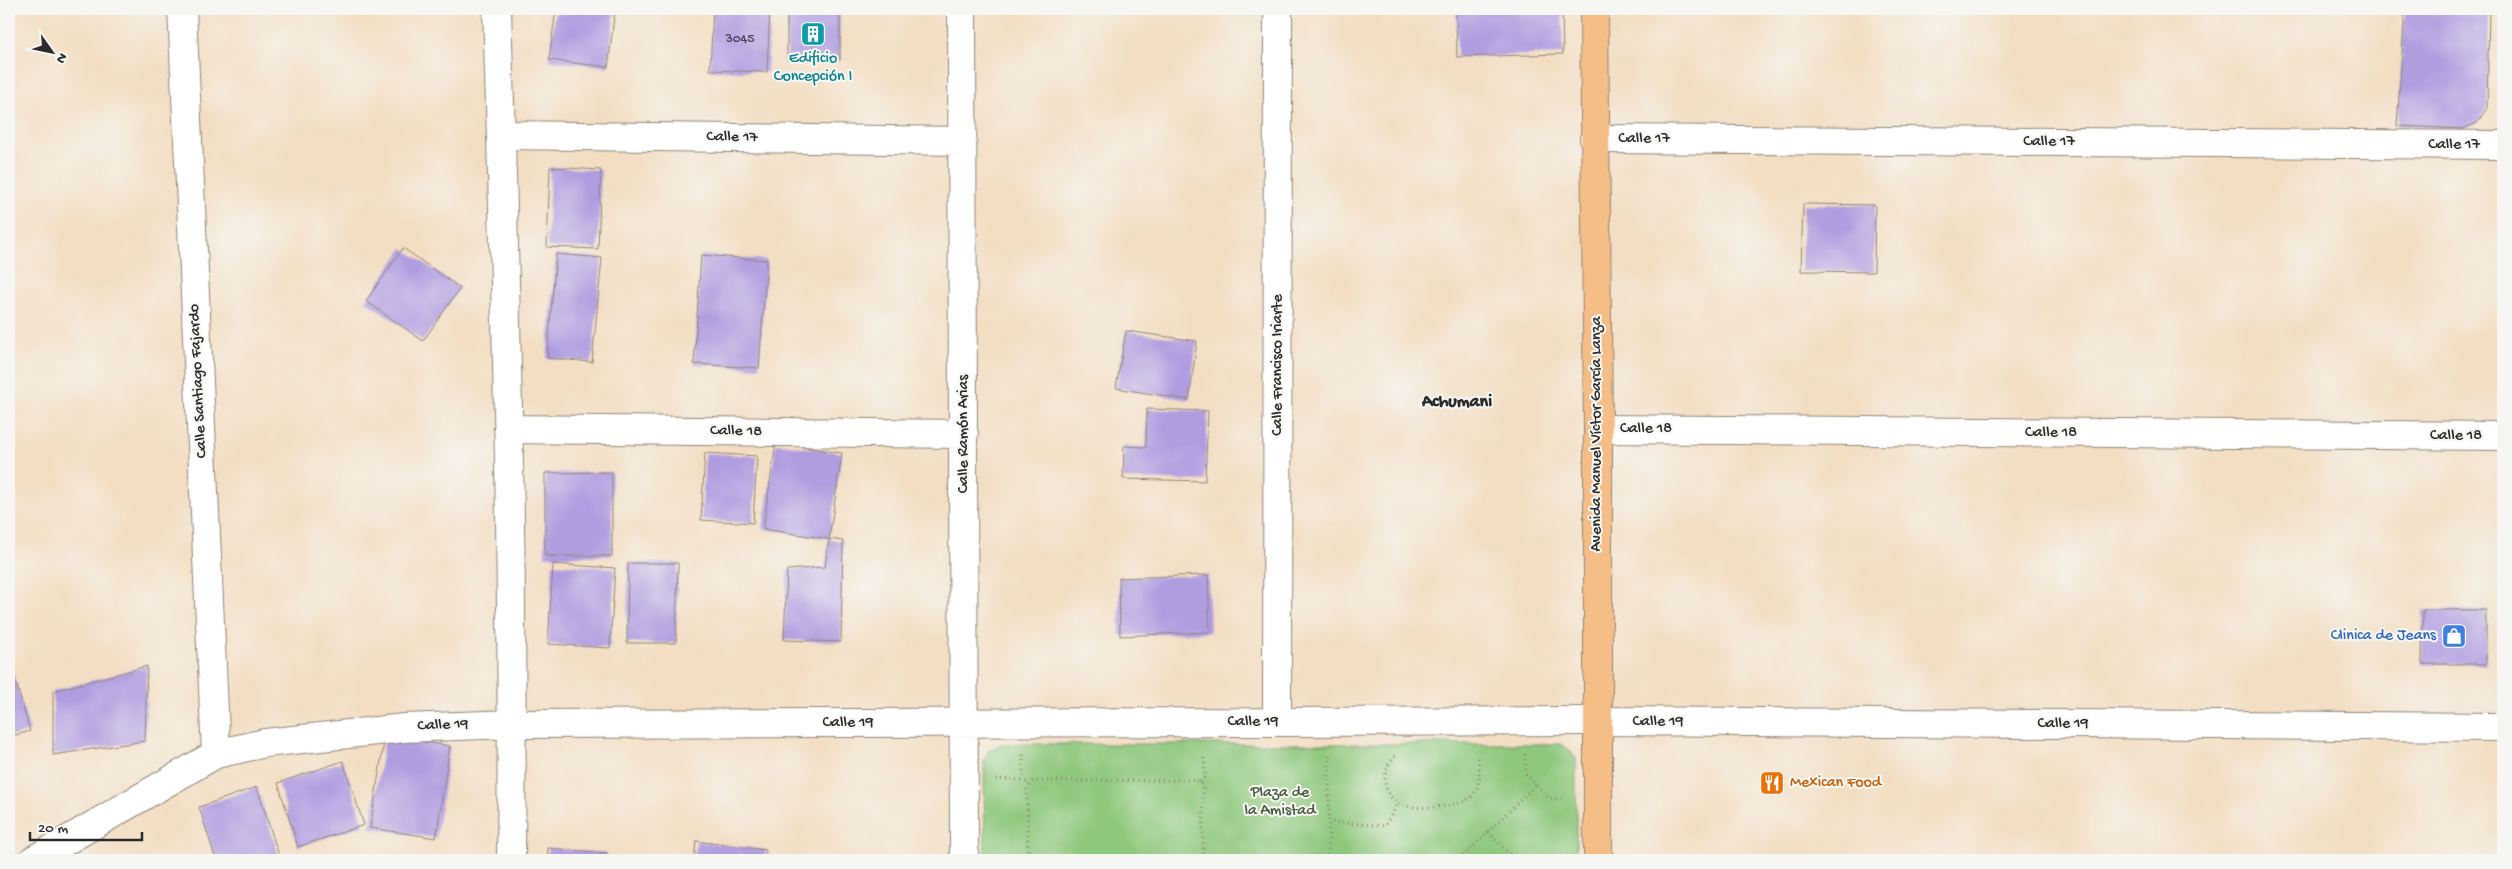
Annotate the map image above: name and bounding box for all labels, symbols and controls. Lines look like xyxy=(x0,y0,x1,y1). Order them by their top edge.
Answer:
building icon: Edificio Concepción I xyxy=(800,21,826,47)
north arrow xyxy=(28,28,78,78)
house number: 3045 xyxy=(724,31,755,48)
text: N xyxy=(51,49,70,66)
place label: Edificio Concepción I xyxy=(774,50,852,87)
street label: Calle 17 xyxy=(706,128,759,148)
street label: Calle 17 xyxy=(1618,130,1670,149)
street label: Calle 17 xyxy=(2023,133,2075,152)
street label: Calle 17 xyxy=(2428,136,2480,155)
street label: Calle Francisco Iriarte xyxy=(1269,293,1288,436)
street label: Calle Santiago Fajardo xyxy=(185,303,213,459)
street label: Avenida Manuel Víctor García Lanza xyxy=(1588,315,1607,552)
street label: Calle Ramón Arias xyxy=(955,374,974,493)
district label: Achumani xyxy=(1421,392,1492,413)
street label: Calle 18 xyxy=(1620,420,1672,439)
street label: Calle 18 xyxy=(710,422,762,442)
street label: Calle 18 xyxy=(2025,424,2077,443)
street label: Calle 18 xyxy=(2430,427,2482,446)
shop icon: Clinica de Jeans xyxy=(2441,623,2467,649)
place label: Clinica de Jeans xyxy=(2331,627,2437,646)
street label: Calle 19 xyxy=(1227,713,1279,732)
street label: Calle 19 xyxy=(1632,713,1684,732)
street label: Calle 19 xyxy=(822,714,874,733)
street label: Calle 19 xyxy=(2037,715,2089,734)
street label: Calle 19 xyxy=(417,716,469,736)
restaurant icon: Mexican Food xyxy=(1759,770,1785,796)
place label: Mexican Food xyxy=(1790,774,1883,793)
park label: Plaza de la Amistad xyxy=(1244,784,1317,821)
scale bar xyxy=(30,809,142,841)
text: 20 m xyxy=(38,820,68,838)

